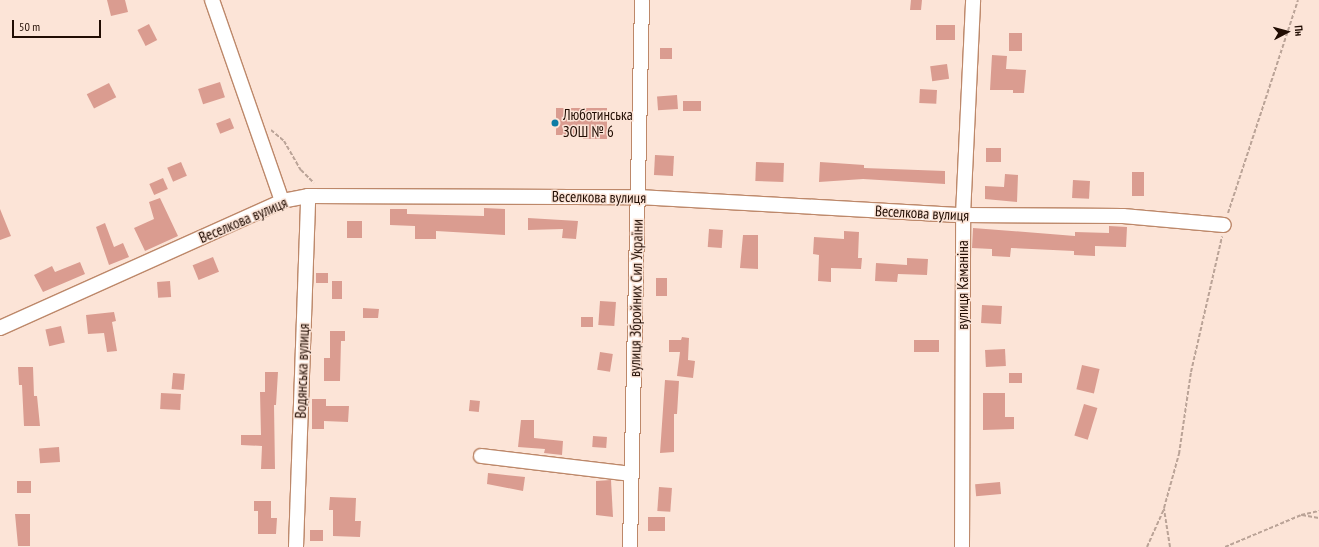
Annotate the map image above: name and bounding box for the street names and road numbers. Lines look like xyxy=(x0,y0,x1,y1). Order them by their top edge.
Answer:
street label: Веселкова вулиця xyxy=(552,187,646,207)
street label: Веселкова вулиця xyxy=(196,193,290,247)
street label: Веселкова вулиця xyxy=(874,202,970,224)
street label: вулиця Збройних Сил України xyxy=(626,219,646,377)
street label: вулиця Каманіна xyxy=(954,240,972,330)
street label: Водянська вулиця xyxy=(291,323,313,419)

